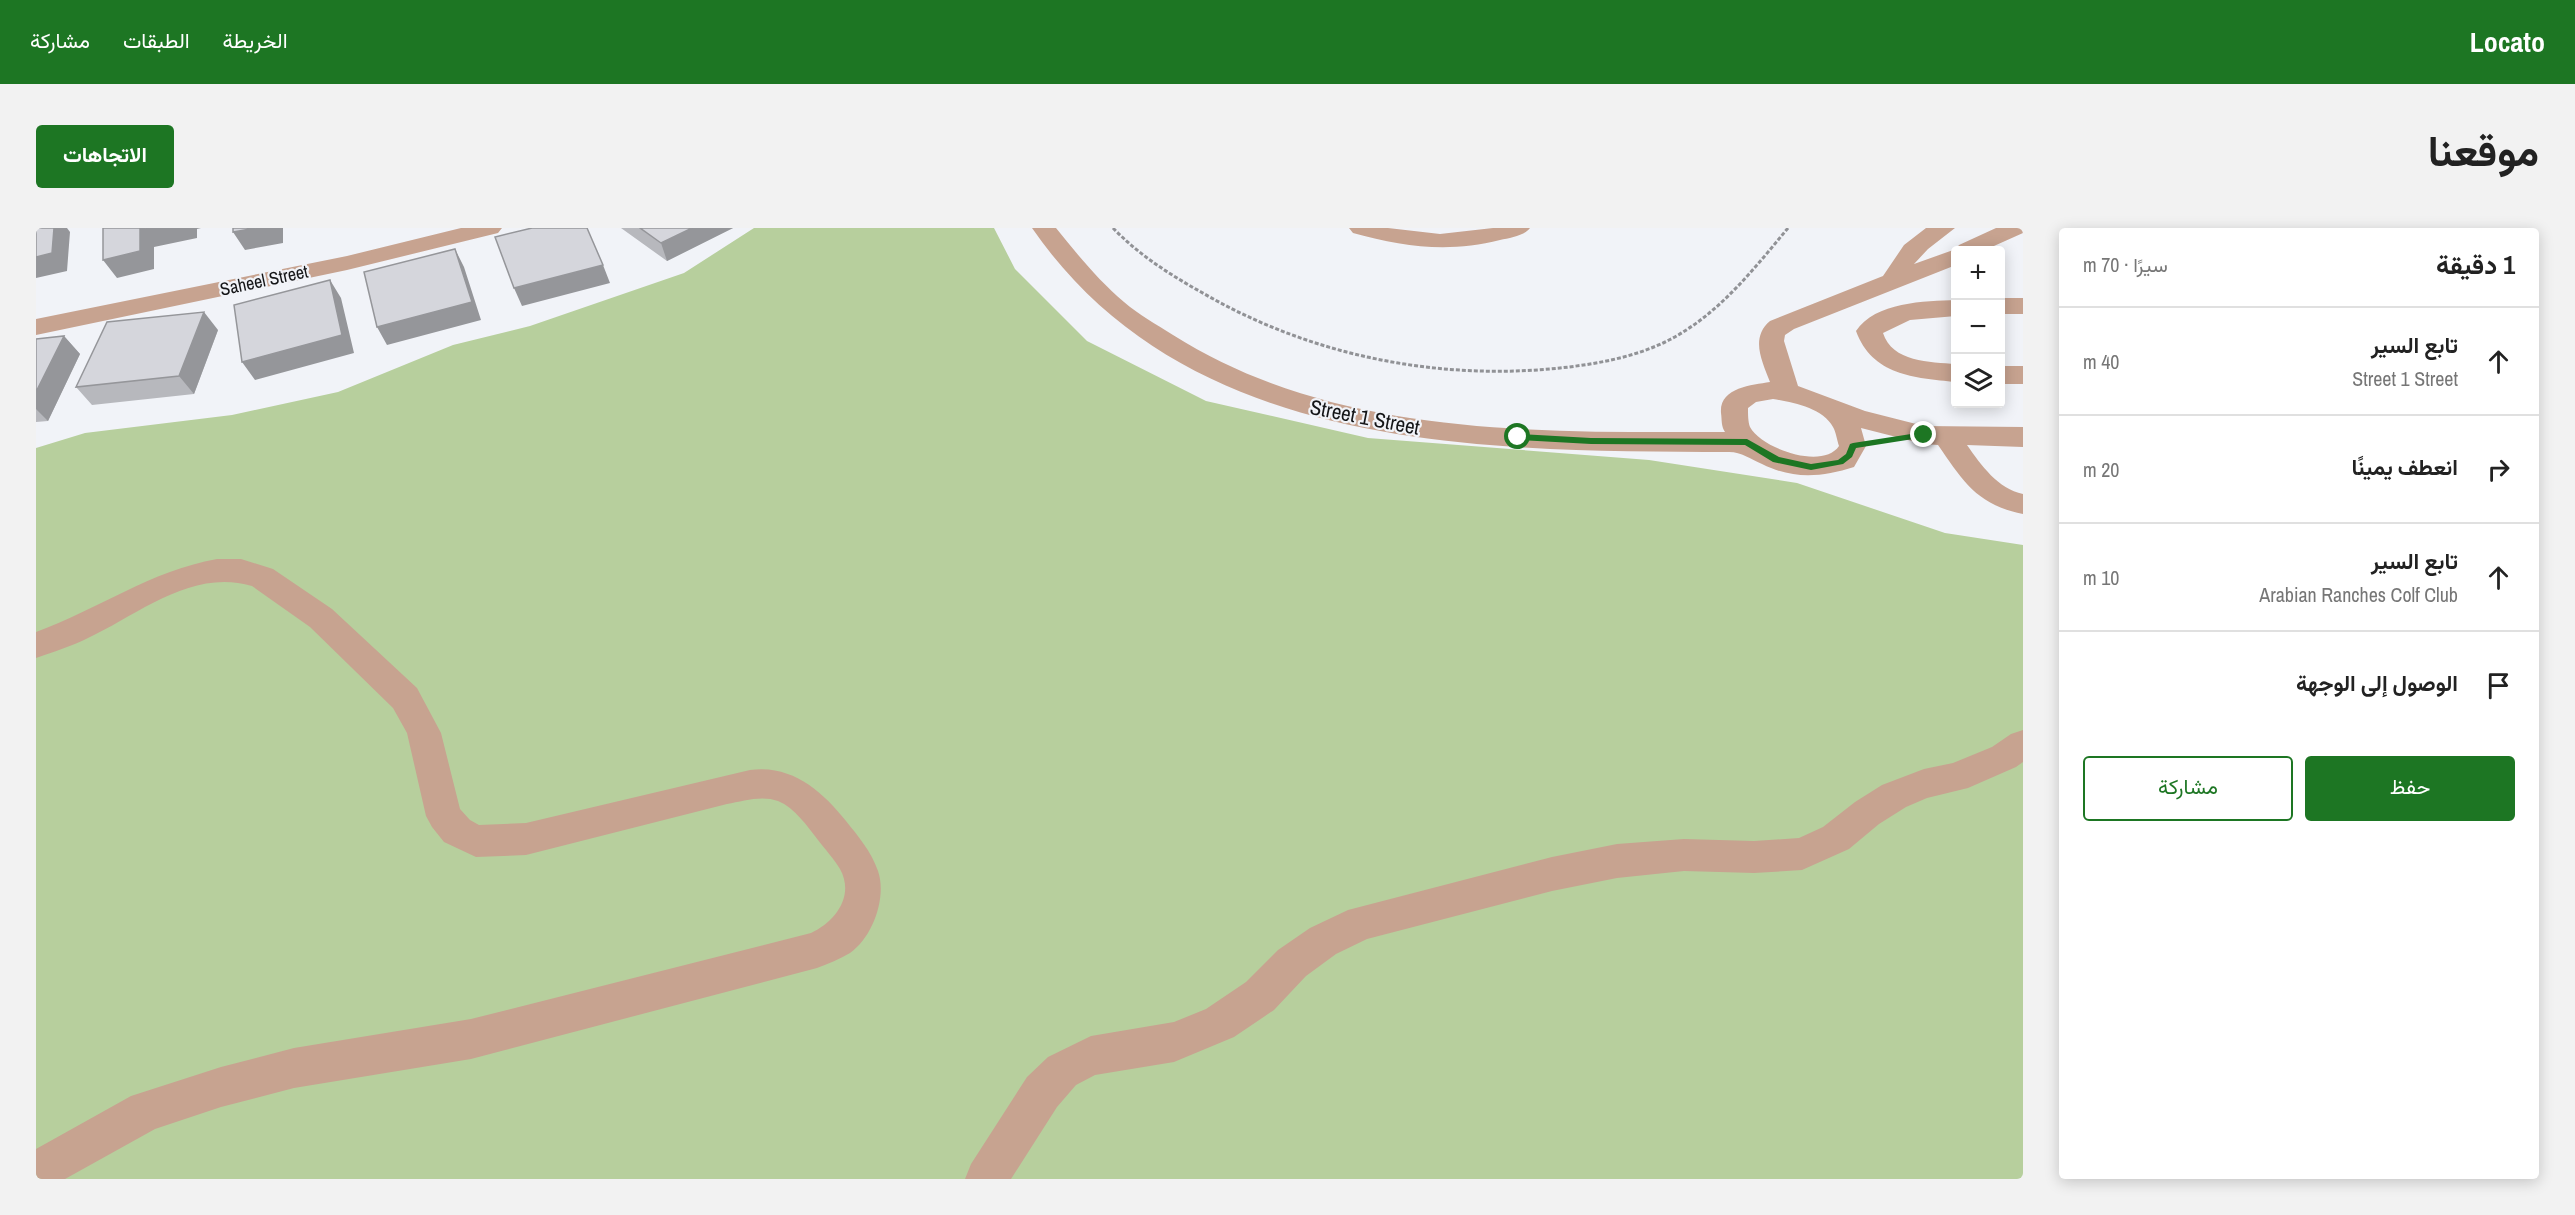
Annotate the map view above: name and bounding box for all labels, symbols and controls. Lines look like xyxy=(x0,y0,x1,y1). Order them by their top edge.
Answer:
text: Locato xyxy=(2470,23,2545,61)
text: مشاركة xyxy=(30,26,90,55)
text: الطبقات xyxy=(123,26,190,55)
text: الخريطة xyxy=(223,26,288,55)
text: موقعنا xyxy=(2428,123,2539,179)
button: الاتجاهات xyxy=(36,125,174,188)
map controls xyxy=(1951,246,2005,408)
button: + xyxy=(1951,246,2005,300)
text: 1 دقيقة xyxy=(2436,247,2515,282)
text: سيرًا · 70 m xyxy=(2083,251,2168,278)
street label: Saheel Street xyxy=(218,258,310,302)
button: − xyxy=(1951,300,2005,354)
text: تابع السير xyxy=(2371,330,2458,360)
icon: ahead xyxy=(2482,345,2515,378)
text: 40 m xyxy=(2083,348,2119,375)
button: layers xyxy=(1951,354,2005,408)
text: Street 1 Street xyxy=(2352,365,2458,392)
street label: Street 1 Street xyxy=(1308,392,1422,442)
route end xyxy=(1910,421,1936,447)
route start xyxy=(1504,423,1530,449)
text: انعطف يمينًا xyxy=(2352,452,2458,482)
icon: right xyxy=(2482,453,2515,486)
text: 20 m xyxy=(2083,456,2119,483)
text: تابع السير xyxy=(2371,546,2458,576)
icon: ahead xyxy=(2482,561,2515,594)
text: 10 m xyxy=(2083,564,2119,591)
text: Arabian Ranches Colf Club xyxy=(2259,581,2458,608)
text: الوصول إلى الوجهة xyxy=(2296,668,2458,698)
icon: arrive xyxy=(2482,669,2515,702)
button: مشاركة xyxy=(2083,756,2293,821)
button: حفظ xyxy=(2305,756,2515,821)

